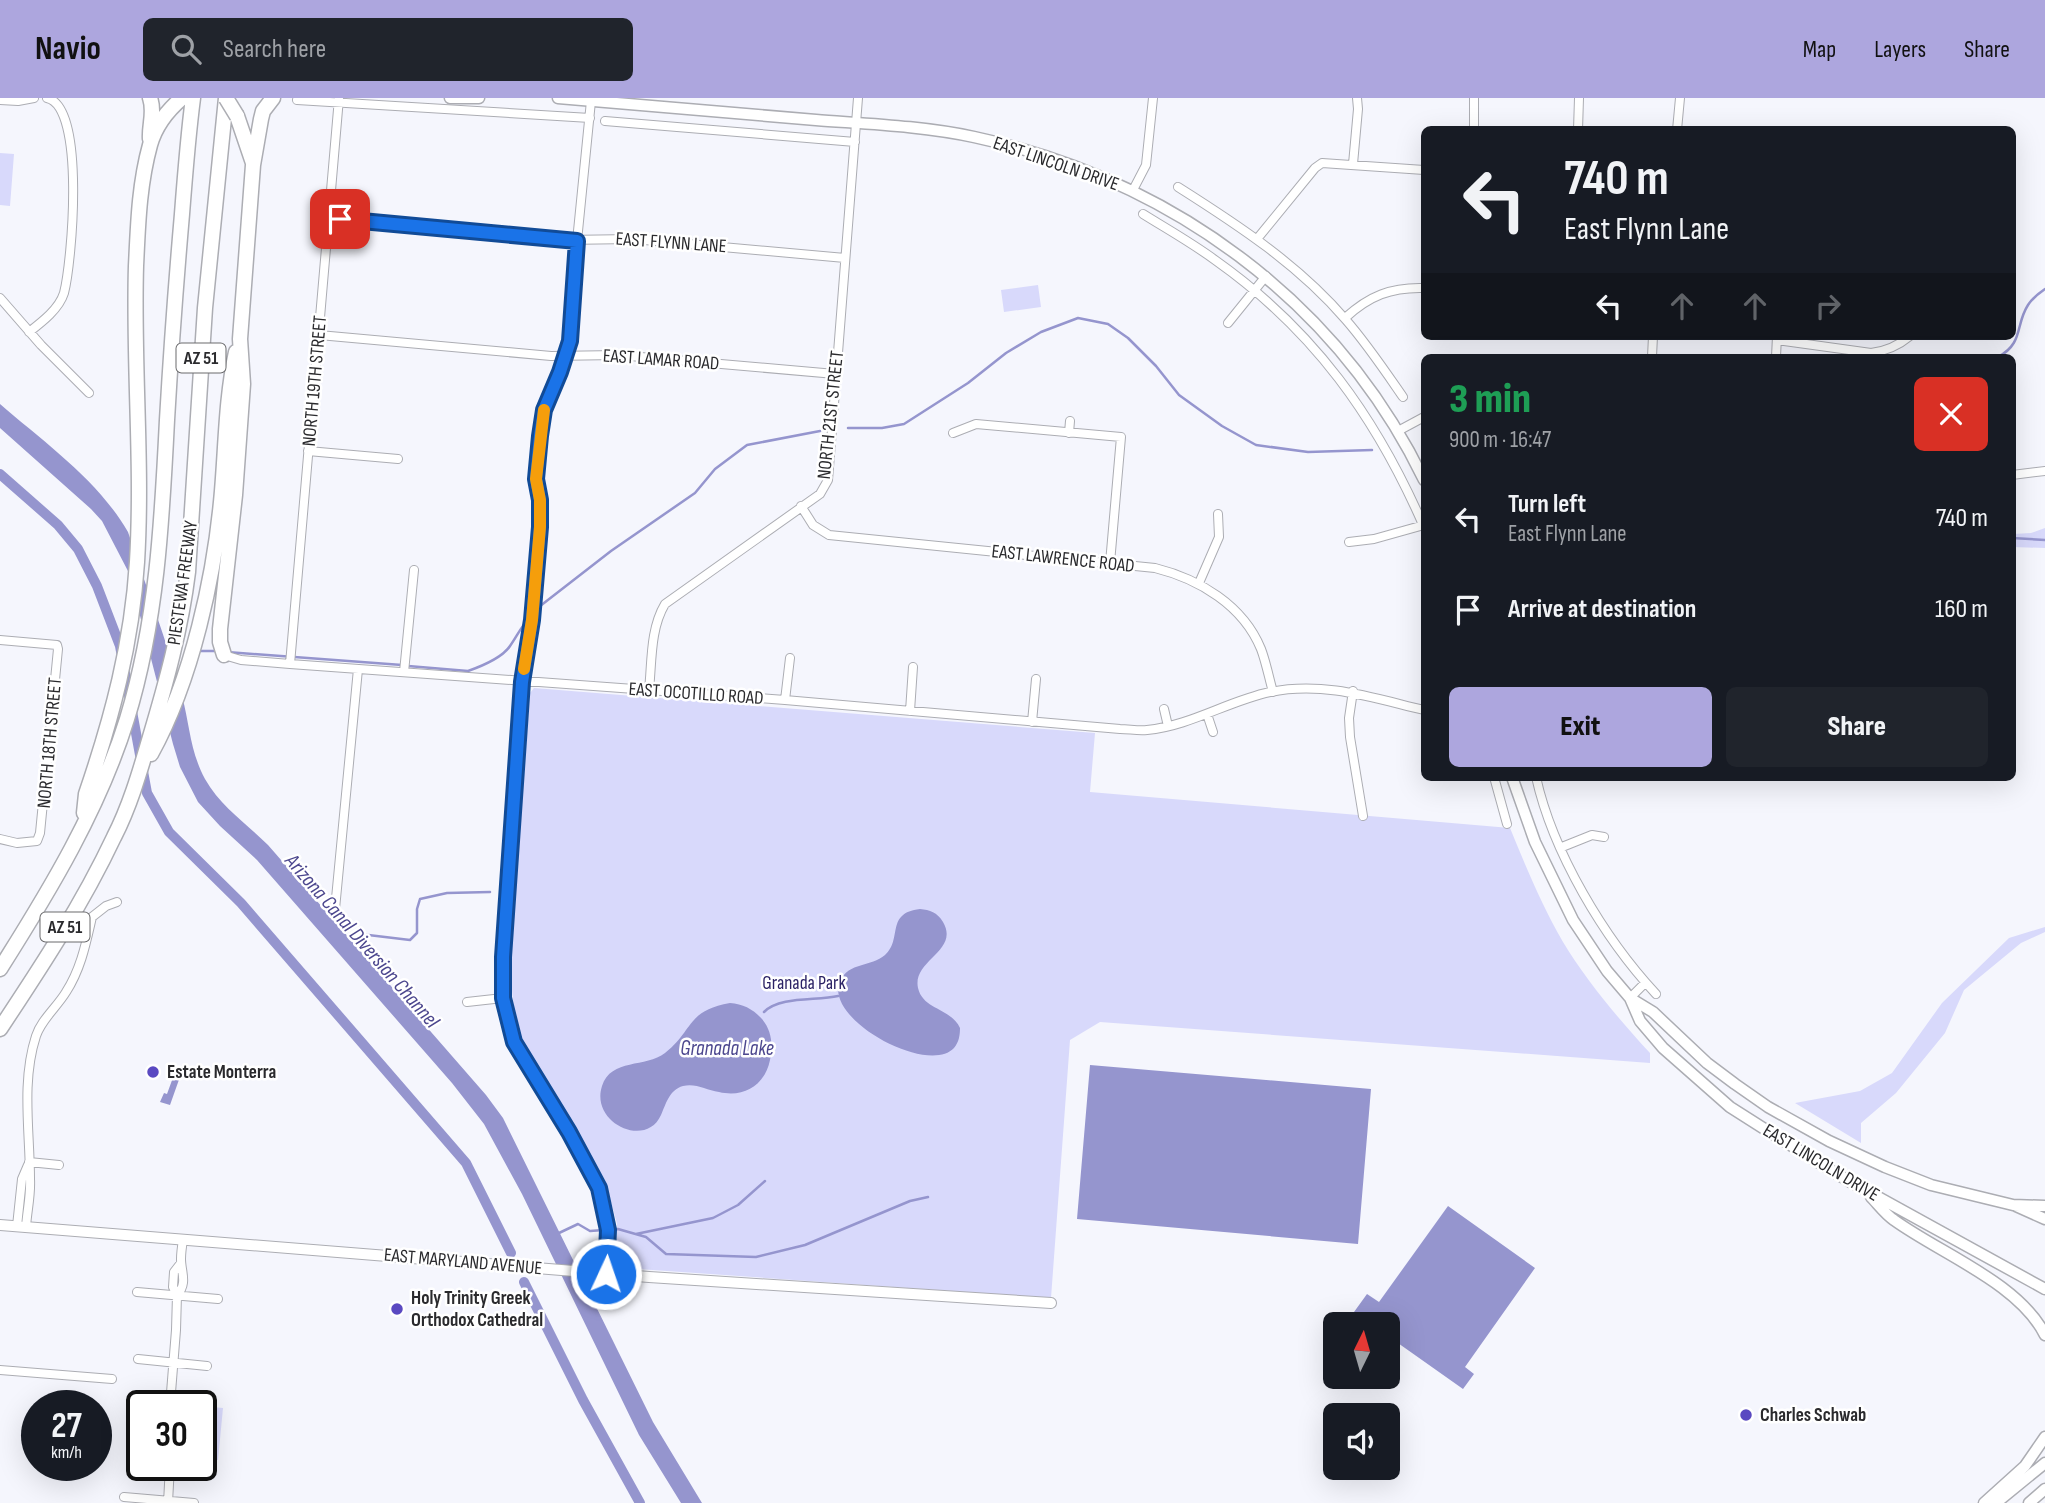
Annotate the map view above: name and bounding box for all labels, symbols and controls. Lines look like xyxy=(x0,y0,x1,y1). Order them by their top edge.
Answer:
search box xyxy=(143,18,633,81)
text: Navio xyxy=(35,29,101,69)
icon: search xyxy=(167,30,205,68)
text: Search here xyxy=(223,34,326,65)
text: Map xyxy=(1803,35,1836,64)
text: Layers xyxy=(1874,35,1926,64)
text: Share xyxy=(1964,35,2010,64)
street label: EAST LINCOLN DRIVE xyxy=(990,132,1122,196)
text: 740 m xyxy=(1564,150,1669,209)
icon: left xyxy=(1449,154,1540,245)
pin xyxy=(310,189,370,249)
icon: arrive xyxy=(321,200,359,238)
text: East Flynn Lane xyxy=(1564,210,1729,249)
street label: EAST FLYNN LANE xyxy=(615,228,727,258)
icon: left xyxy=(1590,287,1628,325)
icon: ahead xyxy=(1663,287,1701,325)
icon: ahead xyxy=(1736,287,1774,325)
icon: right xyxy=(1809,287,1847,325)
street label: NORTH 19TH STREET xyxy=(298,314,332,447)
road number: AZ 51 xyxy=(176,344,226,372)
street label: EAST LAMAR ROAD xyxy=(602,344,720,376)
street label: NORTH 21ST STREET xyxy=(813,349,849,480)
text: 3 min xyxy=(1449,374,1531,425)
button: close xyxy=(1914,377,1988,451)
text: 900 m · 16:47 xyxy=(1449,426,1551,454)
text: Turn left xyxy=(1508,489,1586,520)
icon: left xyxy=(1449,500,1487,538)
text: 740 m xyxy=(1936,503,1988,534)
street label: PIESTEWA FREEWAY xyxy=(163,519,203,647)
text: East Flynn Lane xyxy=(1508,520,1627,548)
street label: EAST LAWRENCE ROAD xyxy=(990,540,1136,578)
icon: arrive xyxy=(1449,591,1487,629)
text: Arrive at destination xyxy=(1508,594,1696,625)
text: 160 m xyxy=(1935,594,1988,625)
street label: NORTH 18TH STREET xyxy=(33,676,67,809)
street label: EAST OCOTILLO ROAD xyxy=(628,678,764,710)
button: Exit xyxy=(1449,687,1712,767)
button: Share xyxy=(1726,687,1988,767)
water label: Arizona Canal Diversion Channel xyxy=(279,848,445,1034)
road number: AZ 51 xyxy=(41,912,90,942)
park label: Granada Park xyxy=(762,972,846,995)
water label: Granada Lake xyxy=(680,1036,774,1061)
place label: Estate Monterra xyxy=(167,1061,276,1084)
marker: Estate Monterra xyxy=(145,1064,161,1080)
street label: EAST LINCOLN DRIVE xyxy=(1759,1119,1883,1207)
position arrow xyxy=(569,1237,643,1311)
street label: EAST MARYLAND AVENUE xyxy=(383,1244,543,1280)
place label: Holy Trinity Greek Orthodox Cathedral xyxy=(411,1287,543,1332)
marker: Holy Trinity Greek Orthodox Cathedral xyxy=(389,1301,405,1317)
north arrow xyxy=(1323,1312,1400,1390)
map controls xyxy=(1323,1312,1400,1480)
speed limit sign: 30 xyxy=(126,1390,217,1481)
button: sound xyxy=(1323,1403,1400,1480)
place label: Charles Schwab xyxy=(1760,1404,1866,1427)
text: 27 xyxy=(51,1405,82,1448)
marker: Charles Schwab xyxy=(1738,1407,1754,1423)
text: km/h xyxy=(51,1442,82,1463)

